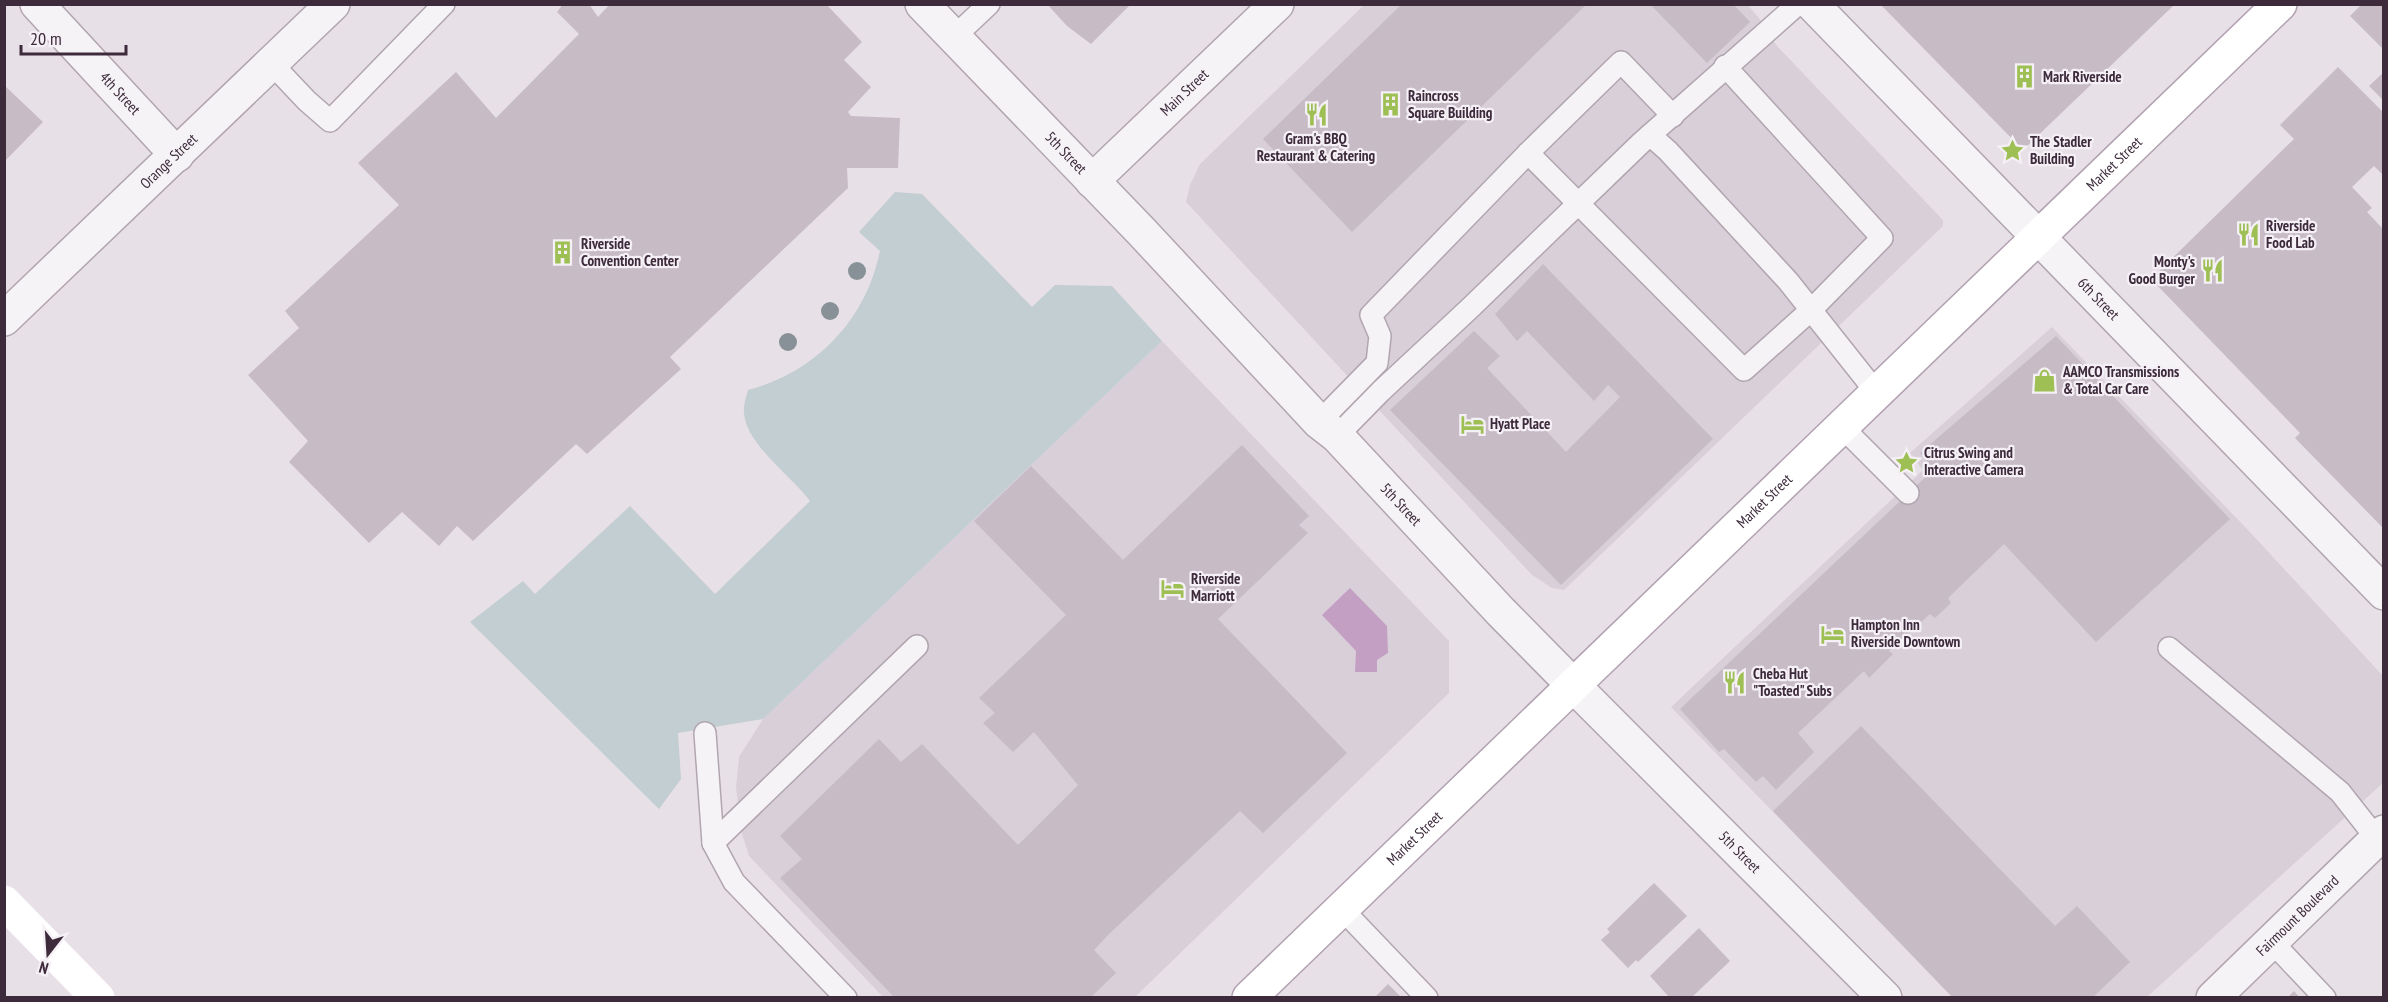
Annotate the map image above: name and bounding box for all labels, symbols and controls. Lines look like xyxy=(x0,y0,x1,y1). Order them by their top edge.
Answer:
scale bar xyxy=(21,18,126,56)
text: 20 m xyxy=(30,27,62,50)
building icon: Mark Riverside xyxy=(2012,64,2038,90)
street label: Main Street xyxy=(1156,65,1212,120)
place label: Mark Riverside xyxy=(2043,67,2122,86)
street label: 4th Street xyxy=(96,68,145,119)
place label: Raincross Square Building xyxy=(1408,86,1493,122)
building icon: Raincross Square Building xyxy=(1377,92,1403,118)
restaurant icon: Gram's BBQ Restaurant & Catering xyxy=(1303,102,1329,128)
street label: 5th Street xyxy=(1041,127,1091,178)
street label: Orange Street xyxy=(136,129,201,193)
place label: Gram's BBQ Restaurant & Catering xyxy=(1257,129,1376,165)
place label: The Stadler Building xyxy=(2030,132,2092,168)
street label: Market Street xyxy=(2082,132,2146,195)
place icon: The Stadler Building xyxy=(1999,138,2025,164)
place label: Riverside Food Lab xyxy=(2266,216,2315,252)
restaurant icon: Riverside Food Lab xyxy=(2235,222,2261,248)
place label: Riverside Convention Center xyxy=(581,234,679,270)
building icon: Riverside Convention Center xyxy=(550,240,576,266)
place label: Monty's Good Burger xyxy=(2128,252,2196,288)
restaurant icon: Monty's Good Burger xyxy=(2200,258,2226,284)
street label: 6th Street xyxy=(2074,273,2124,324)
place label: AAMCO Transmissions & Total Car Care xyxy=(2062,362,2179,398)
shop icon: AAMCO Transmissions & Total Car Care xyxy=(2032,368,2058,394)
hotel icon: Hyatt Place xyxy=(1459,411,1485,437)
place label: Hyatt Place xyxy=(1490,414,1550,433)
place label: Citrus Swing and Interactive Camera xyxy=(1924,443,2024,479)
place icon: Citrus Swing and Interactive Camera xyxy=(1893,449,1919,475)
street label: Market Street xyxy=(1732,470,1796,532)
street label: 5th Street xyxy=(1377,479,1426,530)
place label: Riverside Marriott xyxy=(1191,569,1240,605)
hotel icon: Riverside Marriott xyxy=(1160,575,1186,601)
place label: Hampton Inn Riverside Downtown xyxy=(1851,615,1961,651)
hotel icon: Hampton Inn Riverside Downtown xyxy=(1820,621,1846,647)
place label: Cheba Hut "Toasted" Subs xyxy=(1753,664,1832,700)
restaurant icon: Cheba Hut "Toasted" Subs xyxy=(1722,670,1748,696)
street label: Market Street xyxy=(1382,807,1446,869)
street label: 5th Street xyxy=(1715,827,1765,877)
street label: Fairmount Boulevard xyxy=(2252,871,2343,960)
north arrow xyxy=(18,924,78,984)
text: N xyxy=(37,958,51,979)

